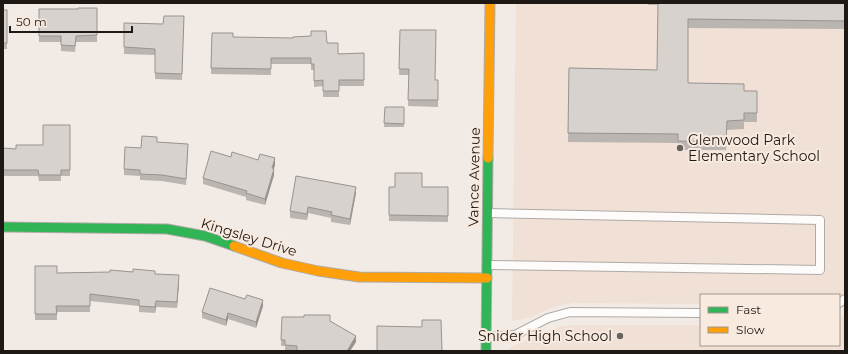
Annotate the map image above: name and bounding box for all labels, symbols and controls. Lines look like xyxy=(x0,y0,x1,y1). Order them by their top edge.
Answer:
scale bar xyxy=(10,8,132,34)
text: 50 m xyxy=(16,14,47,29)
street label: Vance Avenue xyxy=(464,127,484,227)
place label: Glenwood Park Elementary School xyxy=(688,131,820,165)
marker: Glenwood Park Elementary School xyxy=(675,143,685,153)
street label: Kingsley Drive xyxy=(199,214,299,260)
legend xyxy=(700,294,840,346)
text: Fast xyxy=(736,302,761,317)
text: Slow xyxy=(736,322,765,337)
place label: Snider High School xyxy=(478,327,612,345)
marker: Snider High School xyxy=(615,331,625,341)

